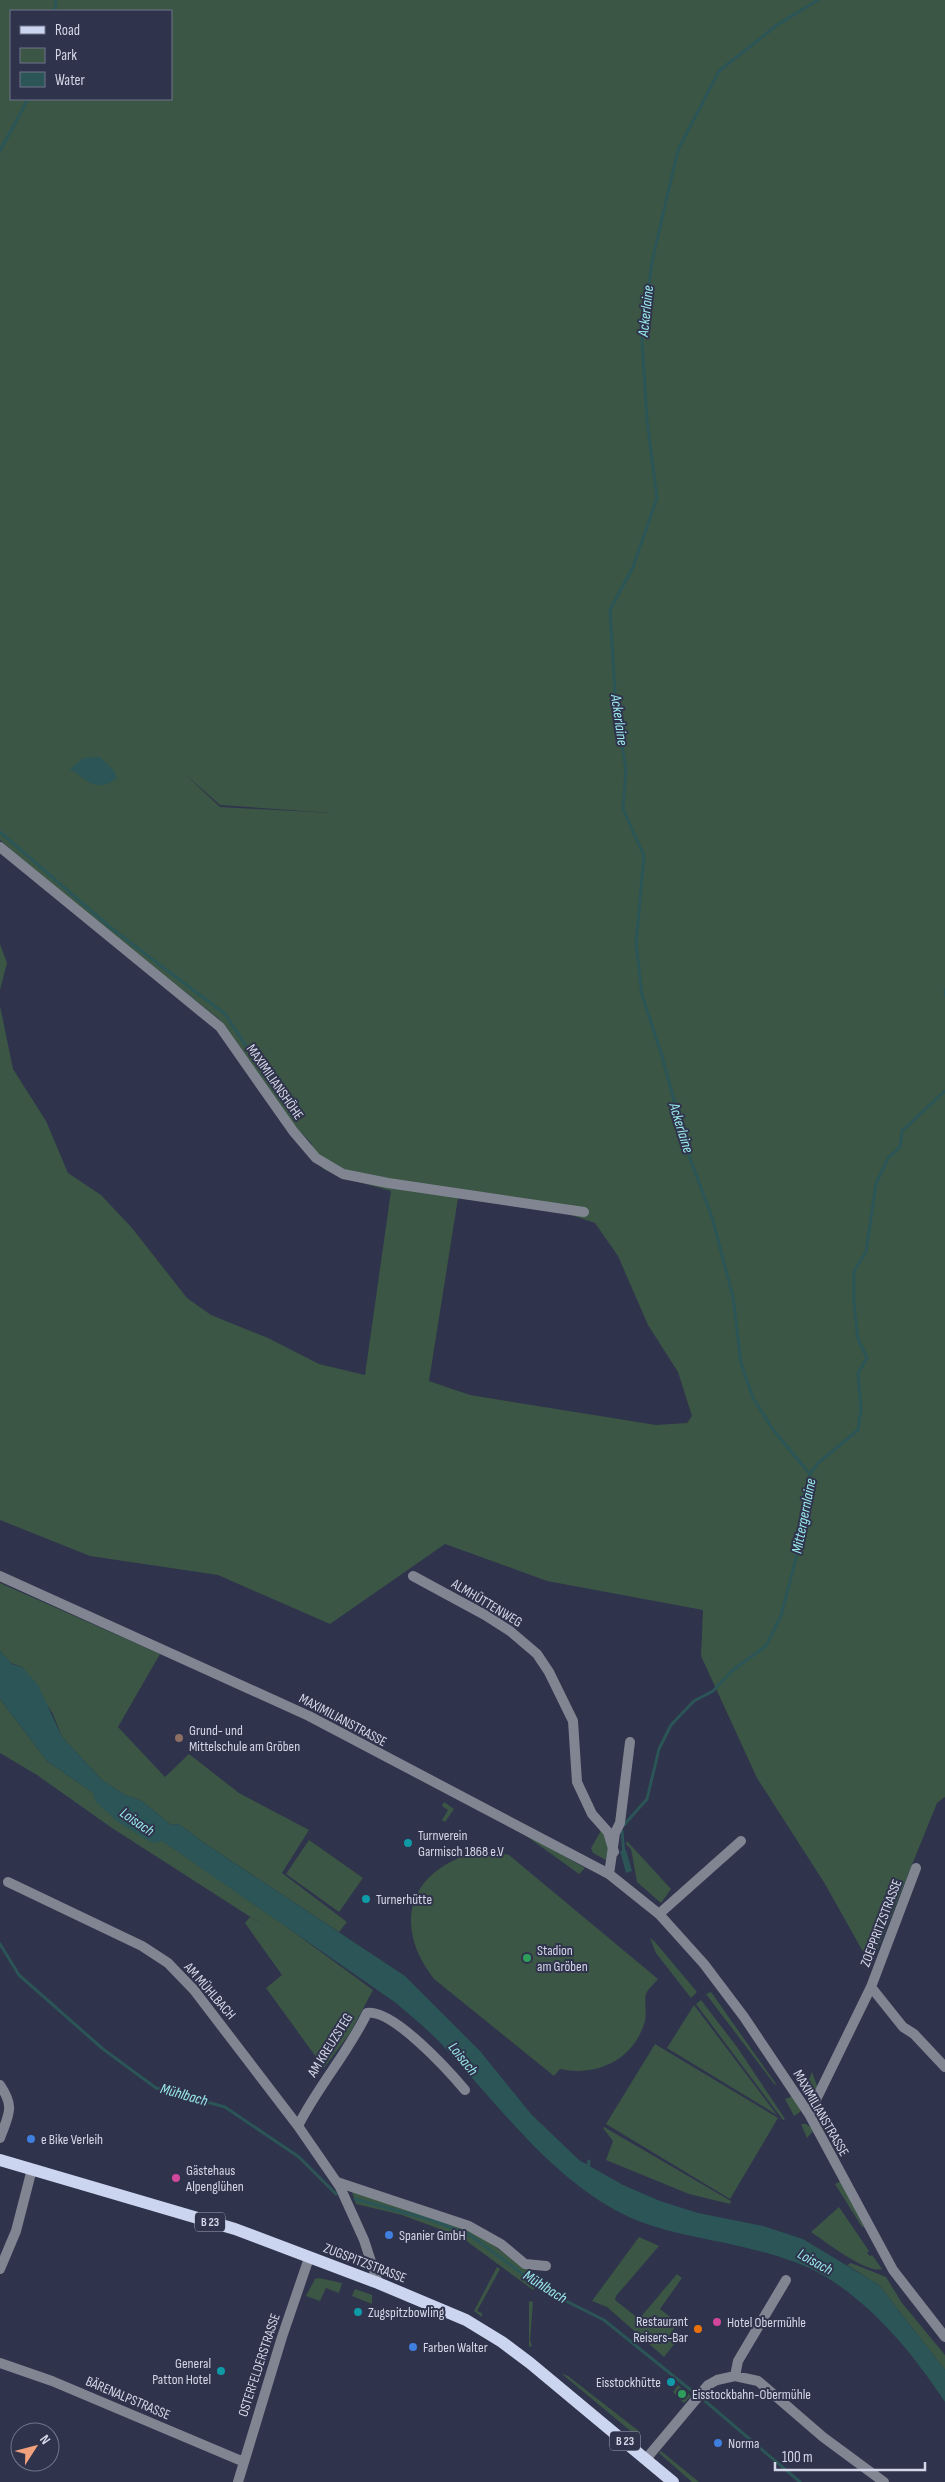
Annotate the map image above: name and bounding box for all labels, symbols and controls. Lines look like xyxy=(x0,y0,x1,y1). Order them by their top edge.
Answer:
legend xyxy=(10,10,172,100)
text: Road xyxy=(55,21,80,40)
text: Park xyxy=(55,46,77,65)
text: Water xyxy=(55,71,86,90)
water label: Ackerlaine xyxy=(634,284,658,339)
water label: Ackerlaine xyxy=(606,692,632,747)
street label: MAXIMILIANSHÖHE xyxy=(243,1041,307,1123)
water label: Ackerlaine xyxy=(664,1100,698,1155)
water label: Mittergernlaine xyxy=(787,1477,821,1555)
street label: ALMHÜTTENWEG xyxy=(448,1575,525,1631)
street label: MAXIMILIANSTRASSE xyxy=(296,1690,390,1750)
place label: Grund- und Mittelschule am Gröben xyxy=(189,1722,300,1755)
marker: Grund- und Mittelschule am Gröben xyxy=(173,1732,185,1744)
water label: Loisach xyxy=(116,1803,158,1841)
place label: Turnverein Garmisch 1868 e.V xyxy=(418,1827,504,1860)
marker: Turnverein Garmisch 1868 e.V xyxy=(402,1837,414,1849)
street label: ZOEPPRITZSTRASSE xyxy=(857,1877,906,1969)
place label: Turnerhütte xyxy=(376,1891,432,1908)
marker: Turnerhütte xyxy=(360,1893,372,1905)
place label: Stadion am Gröben xyxy=(537,1942,588,1975)
marker: Stadion am Gröben xyxy=(521,1952,533,1964)
street label: AM MÜHLBACH xyxy=(180,1958,239,2023)
street label: AM KREUZSTEG xyxy=(303,2010,356,2081)
water label: Loisach xyxy=(444,2038,482,2080)
street label: MAXIMILIANSTRASSE xyxy=(789,2067,853,2159)
water label: Mühlbach xyxy=(158,2079,210,2111)
place label: e Bike Verleih xyxy=(41,2131,103,2148)
marker: e Bike Verleih xyxy=(25,2133,37,2145)
place label: Gästehaus Alpenglühen xyxy=(185,2162,244,2195)
marker: Gästehaus Alpenglühen xyxy=(170,2172,182,2184)
road number: B 23 xyxy=(195,2212,225,2232)
place label: Spanier GmbH xyxy=(399,2227,466,2244)
marker: Spanier GmbH xyxy=(383,2229,395,2241)
street label: ZUGSPITZSTRASSE xyxy=(321,2239,409,2287)
water label: Loisach xyxy=(794,2245,836,2279)
water label: Mühlbach xyxy=(520,2266,570,2308)
place label: Zugspitzbowling xyxy=(368,2304,445,2321)
marker: Zugspitzbowling xyxy=(352,2306,364,2318)
street label: OSTERFELDERSTRASSE xyxy=(234,2311,284,2419)
place label: Restaurant Reisers-Bar xyxy=(633,2313,688,2346)
place label: Hotel Obermühle xyxy=(727,2314,806,2331)
marker: Hotel Obermühle xyxy=(711,2316,723,2328)
marker: Restaurant Reisers-Bar xyxy=(692,2323,704,2335)
place label: Farben Walter xyxy=(423,2339,488,2356)
marker: Farben Walter xyxy=(407,2341,419,2353)
place label: General Patton Hotel xyxy=(152,2355,211,2388)
marker: General Patton Hotel xyxy=(215,2365,227,2377)
street label: BÄRENALPSTRASSE xyxy=(83,2373,173,2424)
place label: Eisstockhütte xyxy=(596,2374,661,2391)
marker: Eisstockhütte xyxy=(665,2376,677,2388)
place label: Eisstockbahn-Obermühle xyxy=(692,2386,811,2403)
marker: Eisstockbahn-Obermühle xyxy=(676,2388,688,2400)
north arrow xyxy=(10,2422,60,2472)
text: N xyxy=(36,2432,54,2448)
road number: B 23 xyxy=(610,2432,640,2450)
place label: Norma xyxy=(728,2435,759,2452)
marker: Norma xyxy=(712,2437,724,2449)
scale bar xyxy=(775,2440,925,2472)
text: 100 m xyxy=(782,2448,813,2467)

